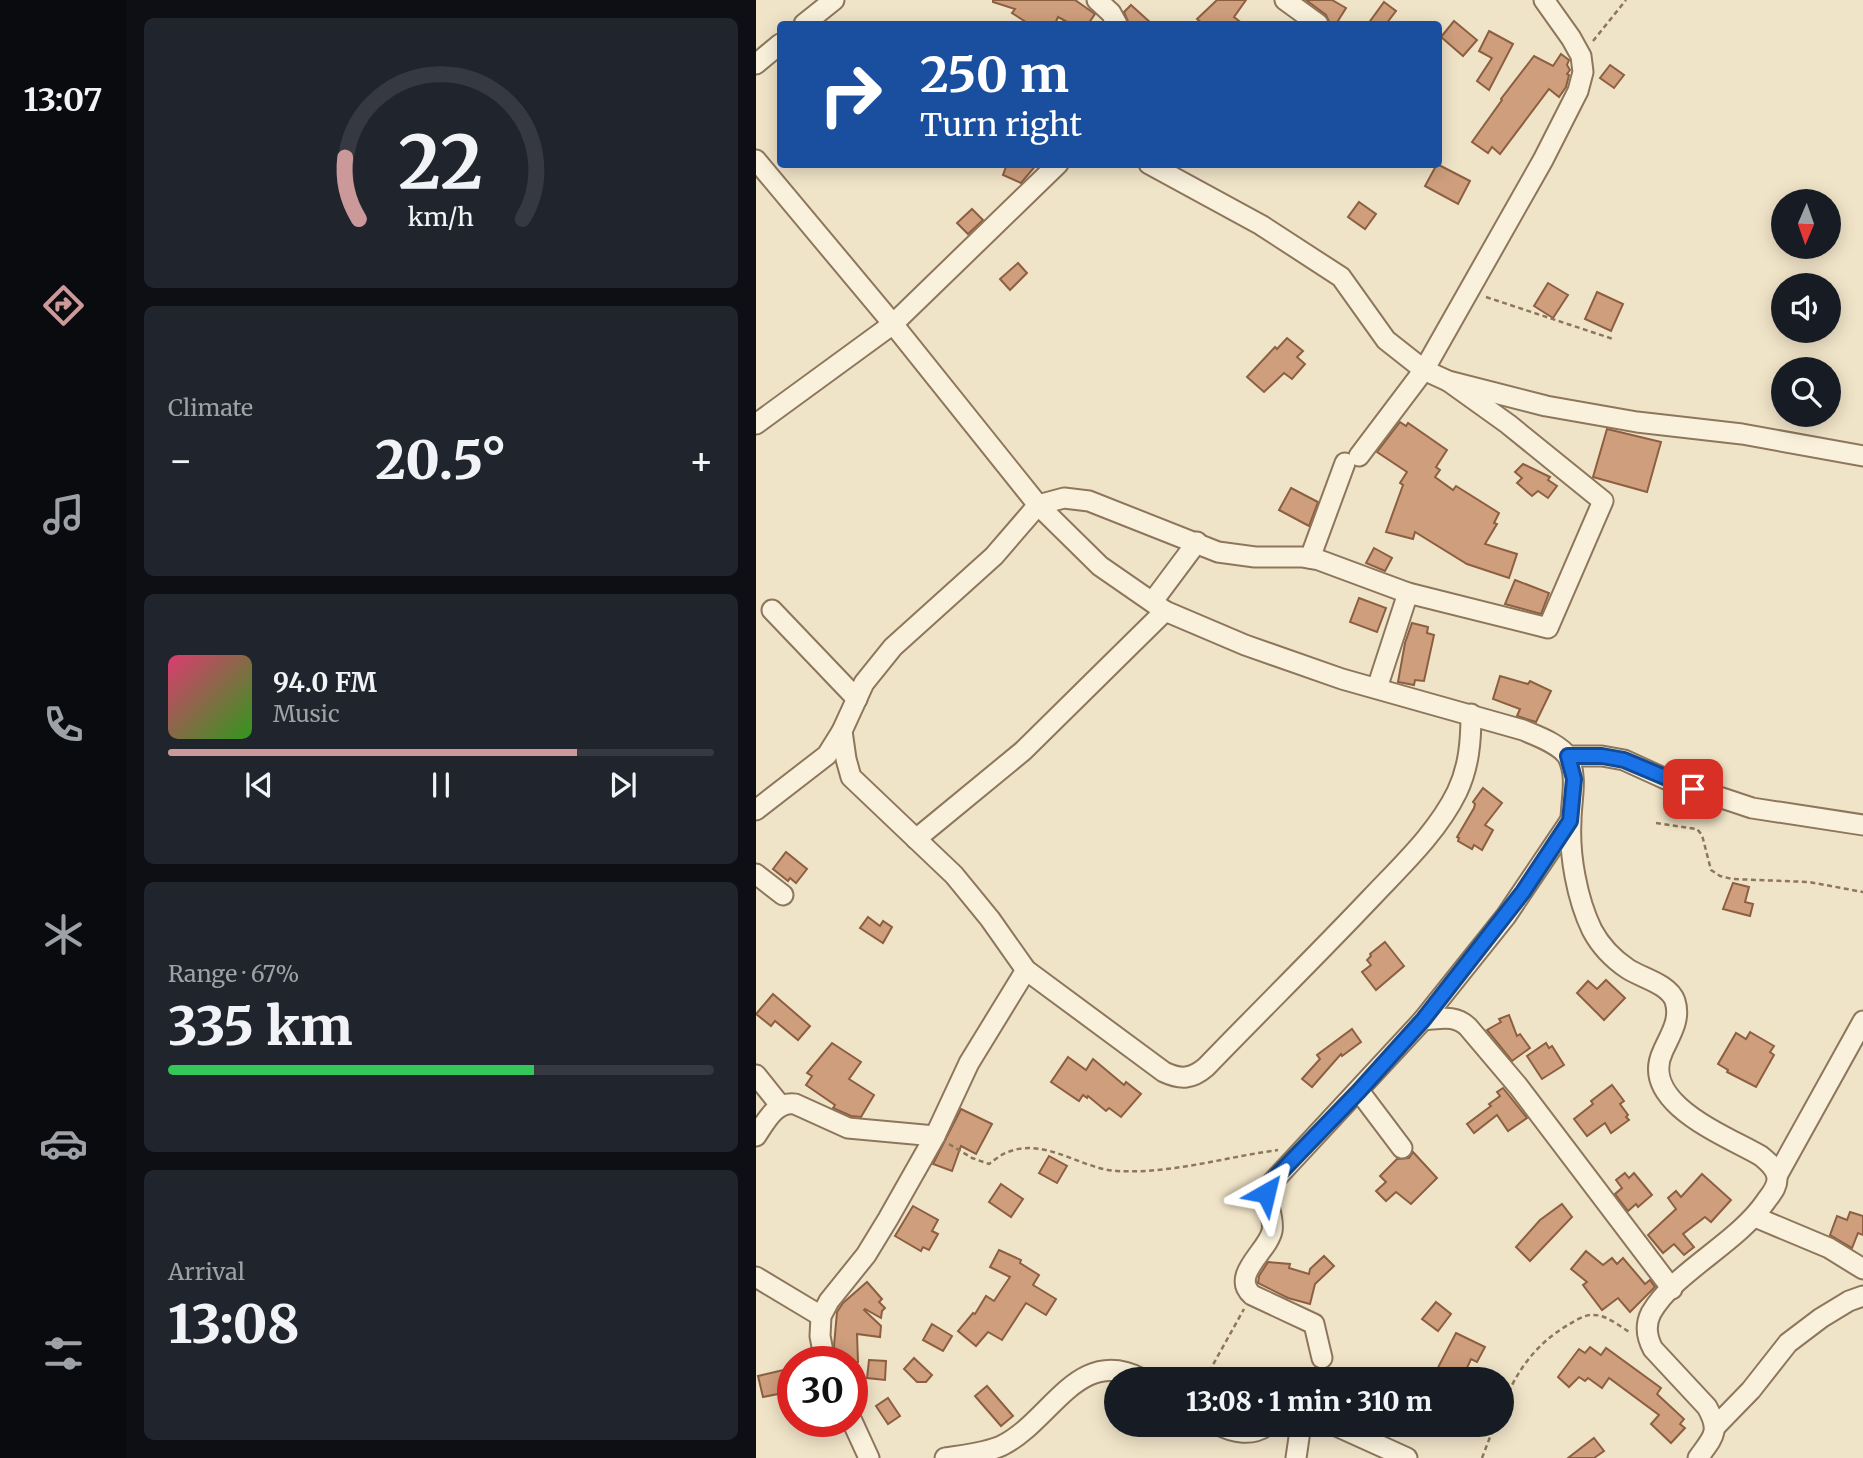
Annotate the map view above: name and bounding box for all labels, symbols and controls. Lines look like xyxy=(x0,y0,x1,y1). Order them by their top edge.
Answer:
text: 250 m xyxy=(920,44,1069,105)
icon: right xyxy=(805,49,896,140)
text: 13:07 xyxy=(24,80,102,120)
text: Turn right xyxy=(920,105,1082,145)
text: 22 xyxy=(399,117,483,209)
north arrow xyxy=(1771,189,1841,259)
map controls xyxy=(1771,189,1841,427)
text: km/h xyxy=(408,201,474,233)
button: sound xyxy=(1771,273,1841,343)
icon: directions xyxy=(39,281,88,330)
button: search xyxy=(1771,357,1841,427)
text: Climate xyxy=(168,393,253,422)
text: 20.5° xyxy=(375,428,507,493)
text: − xyxy=(168,437,193,484)
text: + xyxy=(689,437,714,484)
icon: music xyxy=(39,490,88,539)
text: 94.0 FM xyxy=(273,666,377,699)
text: Music xyxy=(273,699,340,728)
icon: phone xyxy=(39,700,88,749)
pin xyxy=(1663,759,1723,819)
icon: previous xyxy=(240,766,278,804)
icon: pause xyxy=(422,766,460,804)
icon: next xyxy=(604,766,642,804)
icon: arrive xyxy=(1674,770,1712,808)
icon: climate xyxy=(39,910,88,959)
text: Range · 67% xyxy=(168,959,299,988)
text: 335 km xyxy=(168,994,353,1059)
icon: car xyxy=(39,1119,88,1168)
position arrow xyxy=(1229,1156,1303,1230)
text: Arrival xyxy=(168,1257,245,1286)
text: 13:08 xyxy=(168,1292,300,1357)
icon: filters xyxy=(39,1329,88,1378)
speed limit sign: 30 xyxy=(777,1346,868,1437)
text: 13:08 · 1 min · 310 m xyxy=(1186,1385,1432,1418)

